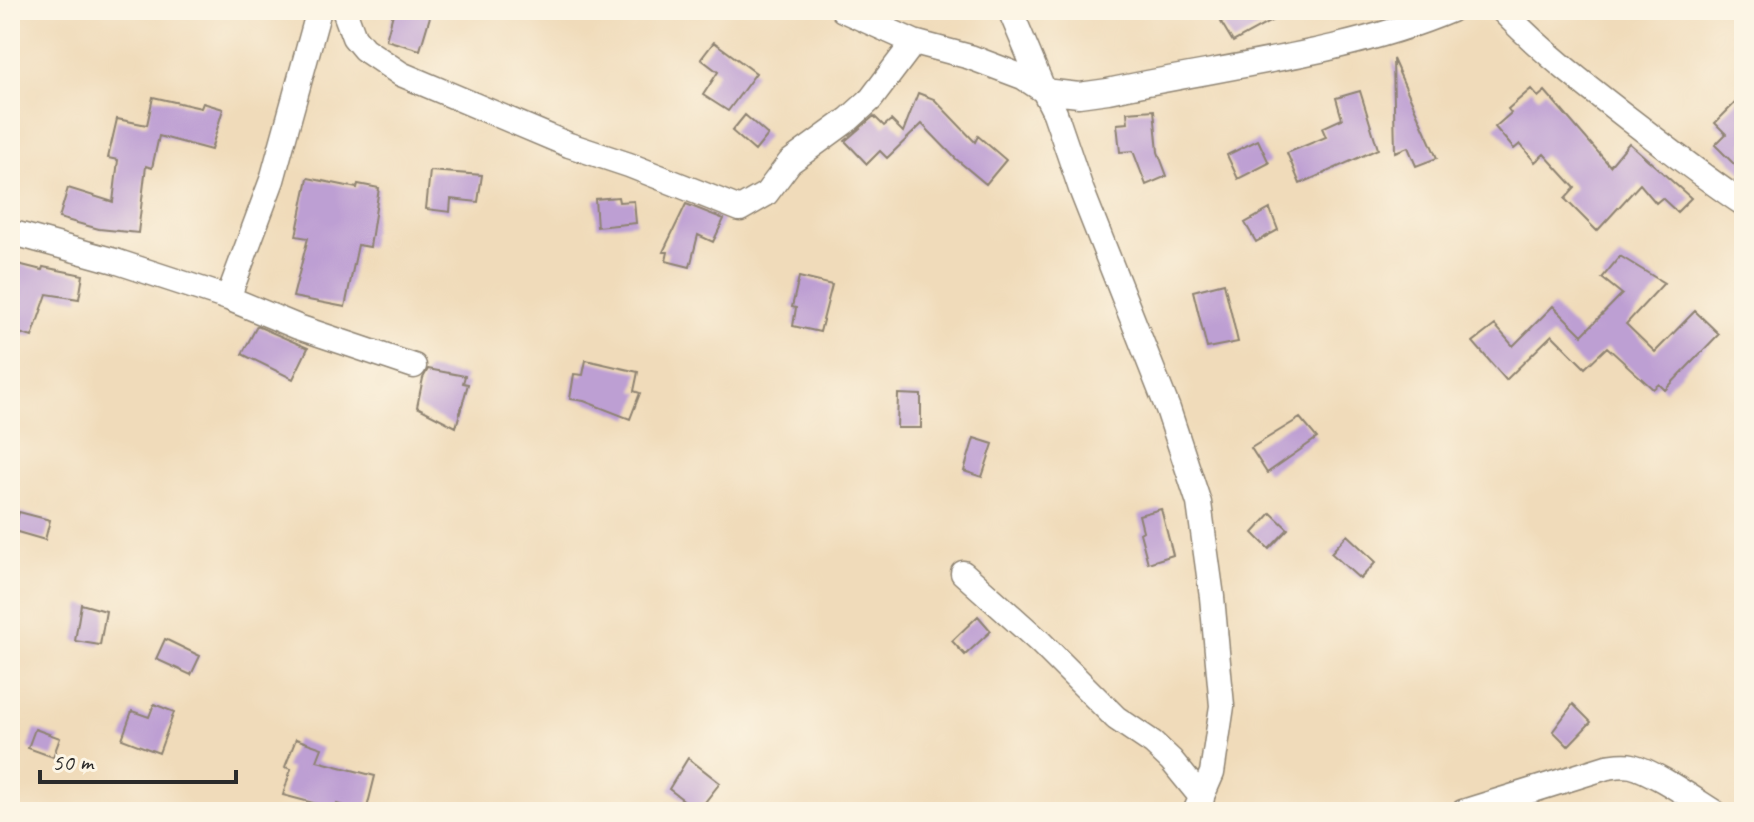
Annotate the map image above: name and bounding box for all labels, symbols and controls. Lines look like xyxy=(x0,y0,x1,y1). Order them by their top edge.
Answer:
scale bar xyxy=(40,734,236,784)
text: 50 m xyxy=(52,747,95,777)

